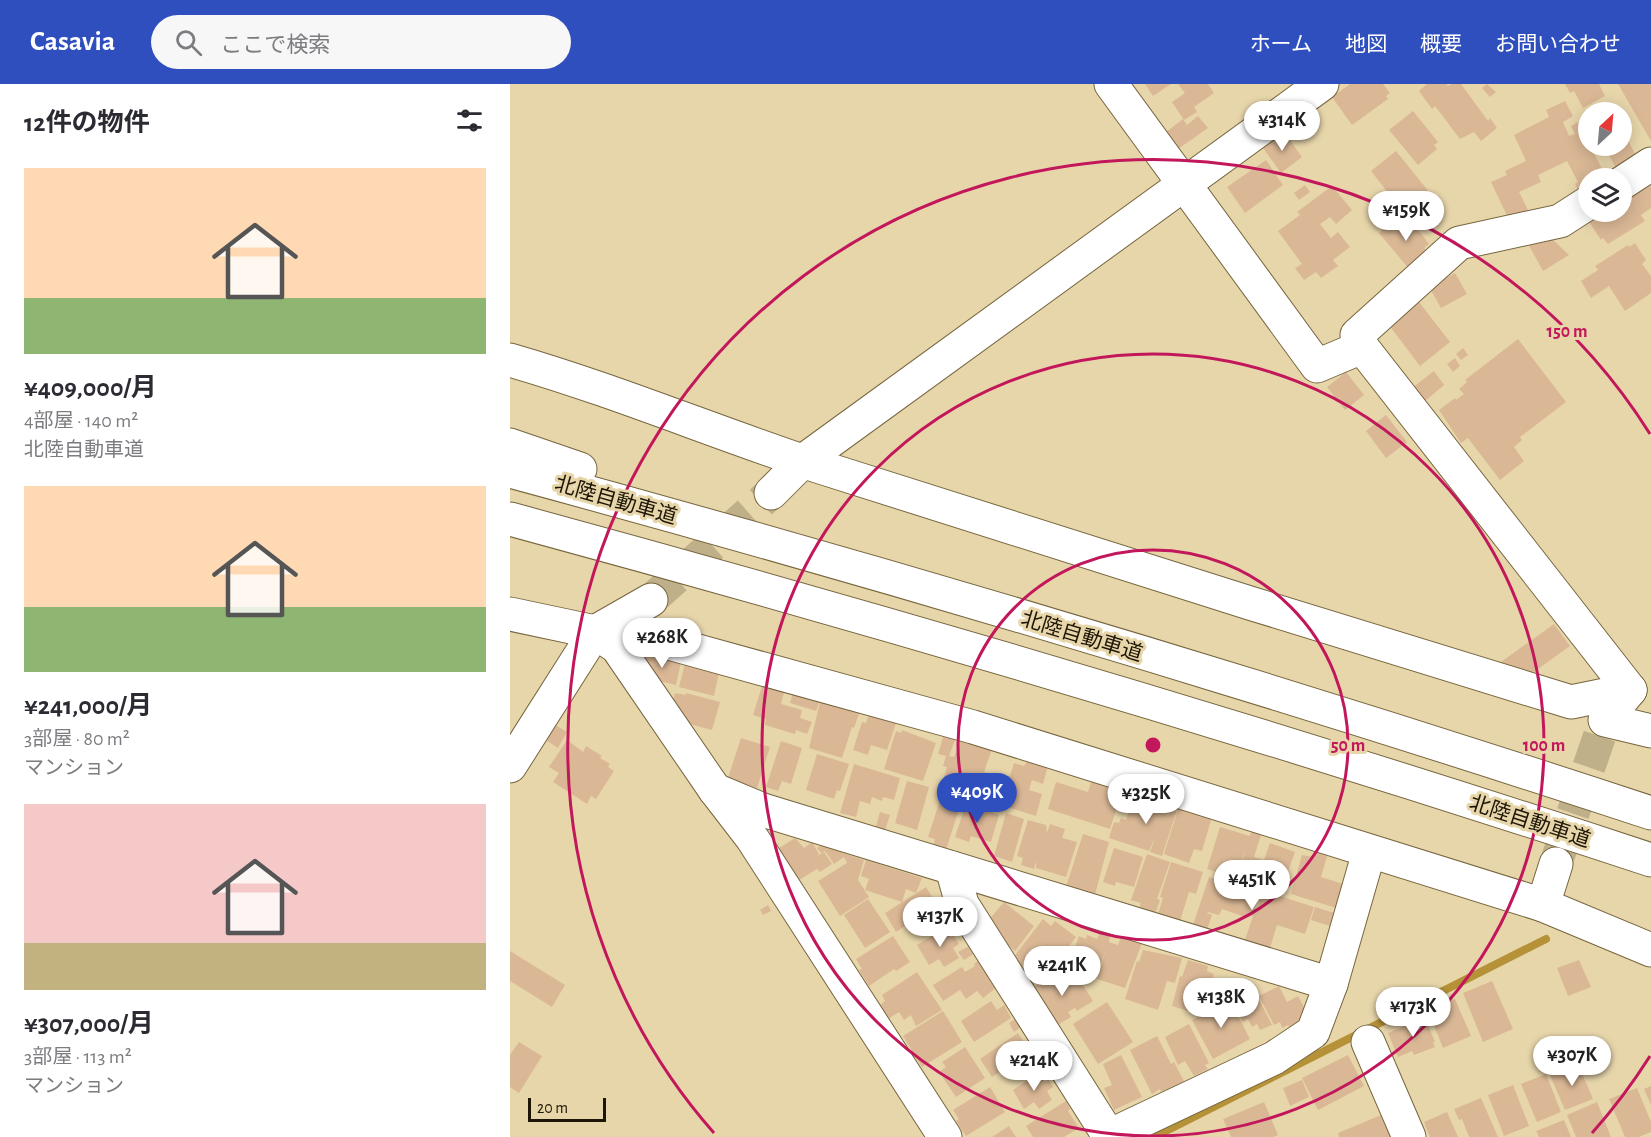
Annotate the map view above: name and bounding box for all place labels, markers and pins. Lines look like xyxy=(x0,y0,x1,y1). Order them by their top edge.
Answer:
pin: ¥314K xyxy=(1240,101,1324,152)
pin: ¥159K xyxy=(1364,191,1448,242)
pin: ¥268K xyxy=(620,618,704,669)
centre of rings xyxy=(1143,735,1163,755)
pin: ¥409K xyxy=(935,773,1019,824)
pin: ¥325K xyxy=(1104,774,1188,825)
pin: ¥451K xyxy=(1210,860,1294,911)
pin: ¥137K xyxy=(898,897,982,948)
pin: ¥241K xyxy=(1020,946,1104,997)
pin: ¥138K xyxy=(1179,978,1263,1029)
pin: ¥173K xyxy=(1371,987,1455,1038)
pin: ¥307K xyxy=(1530,1036,1614,1087)
pin: ¥214K xyxy=(992,1041,1076,1092)

